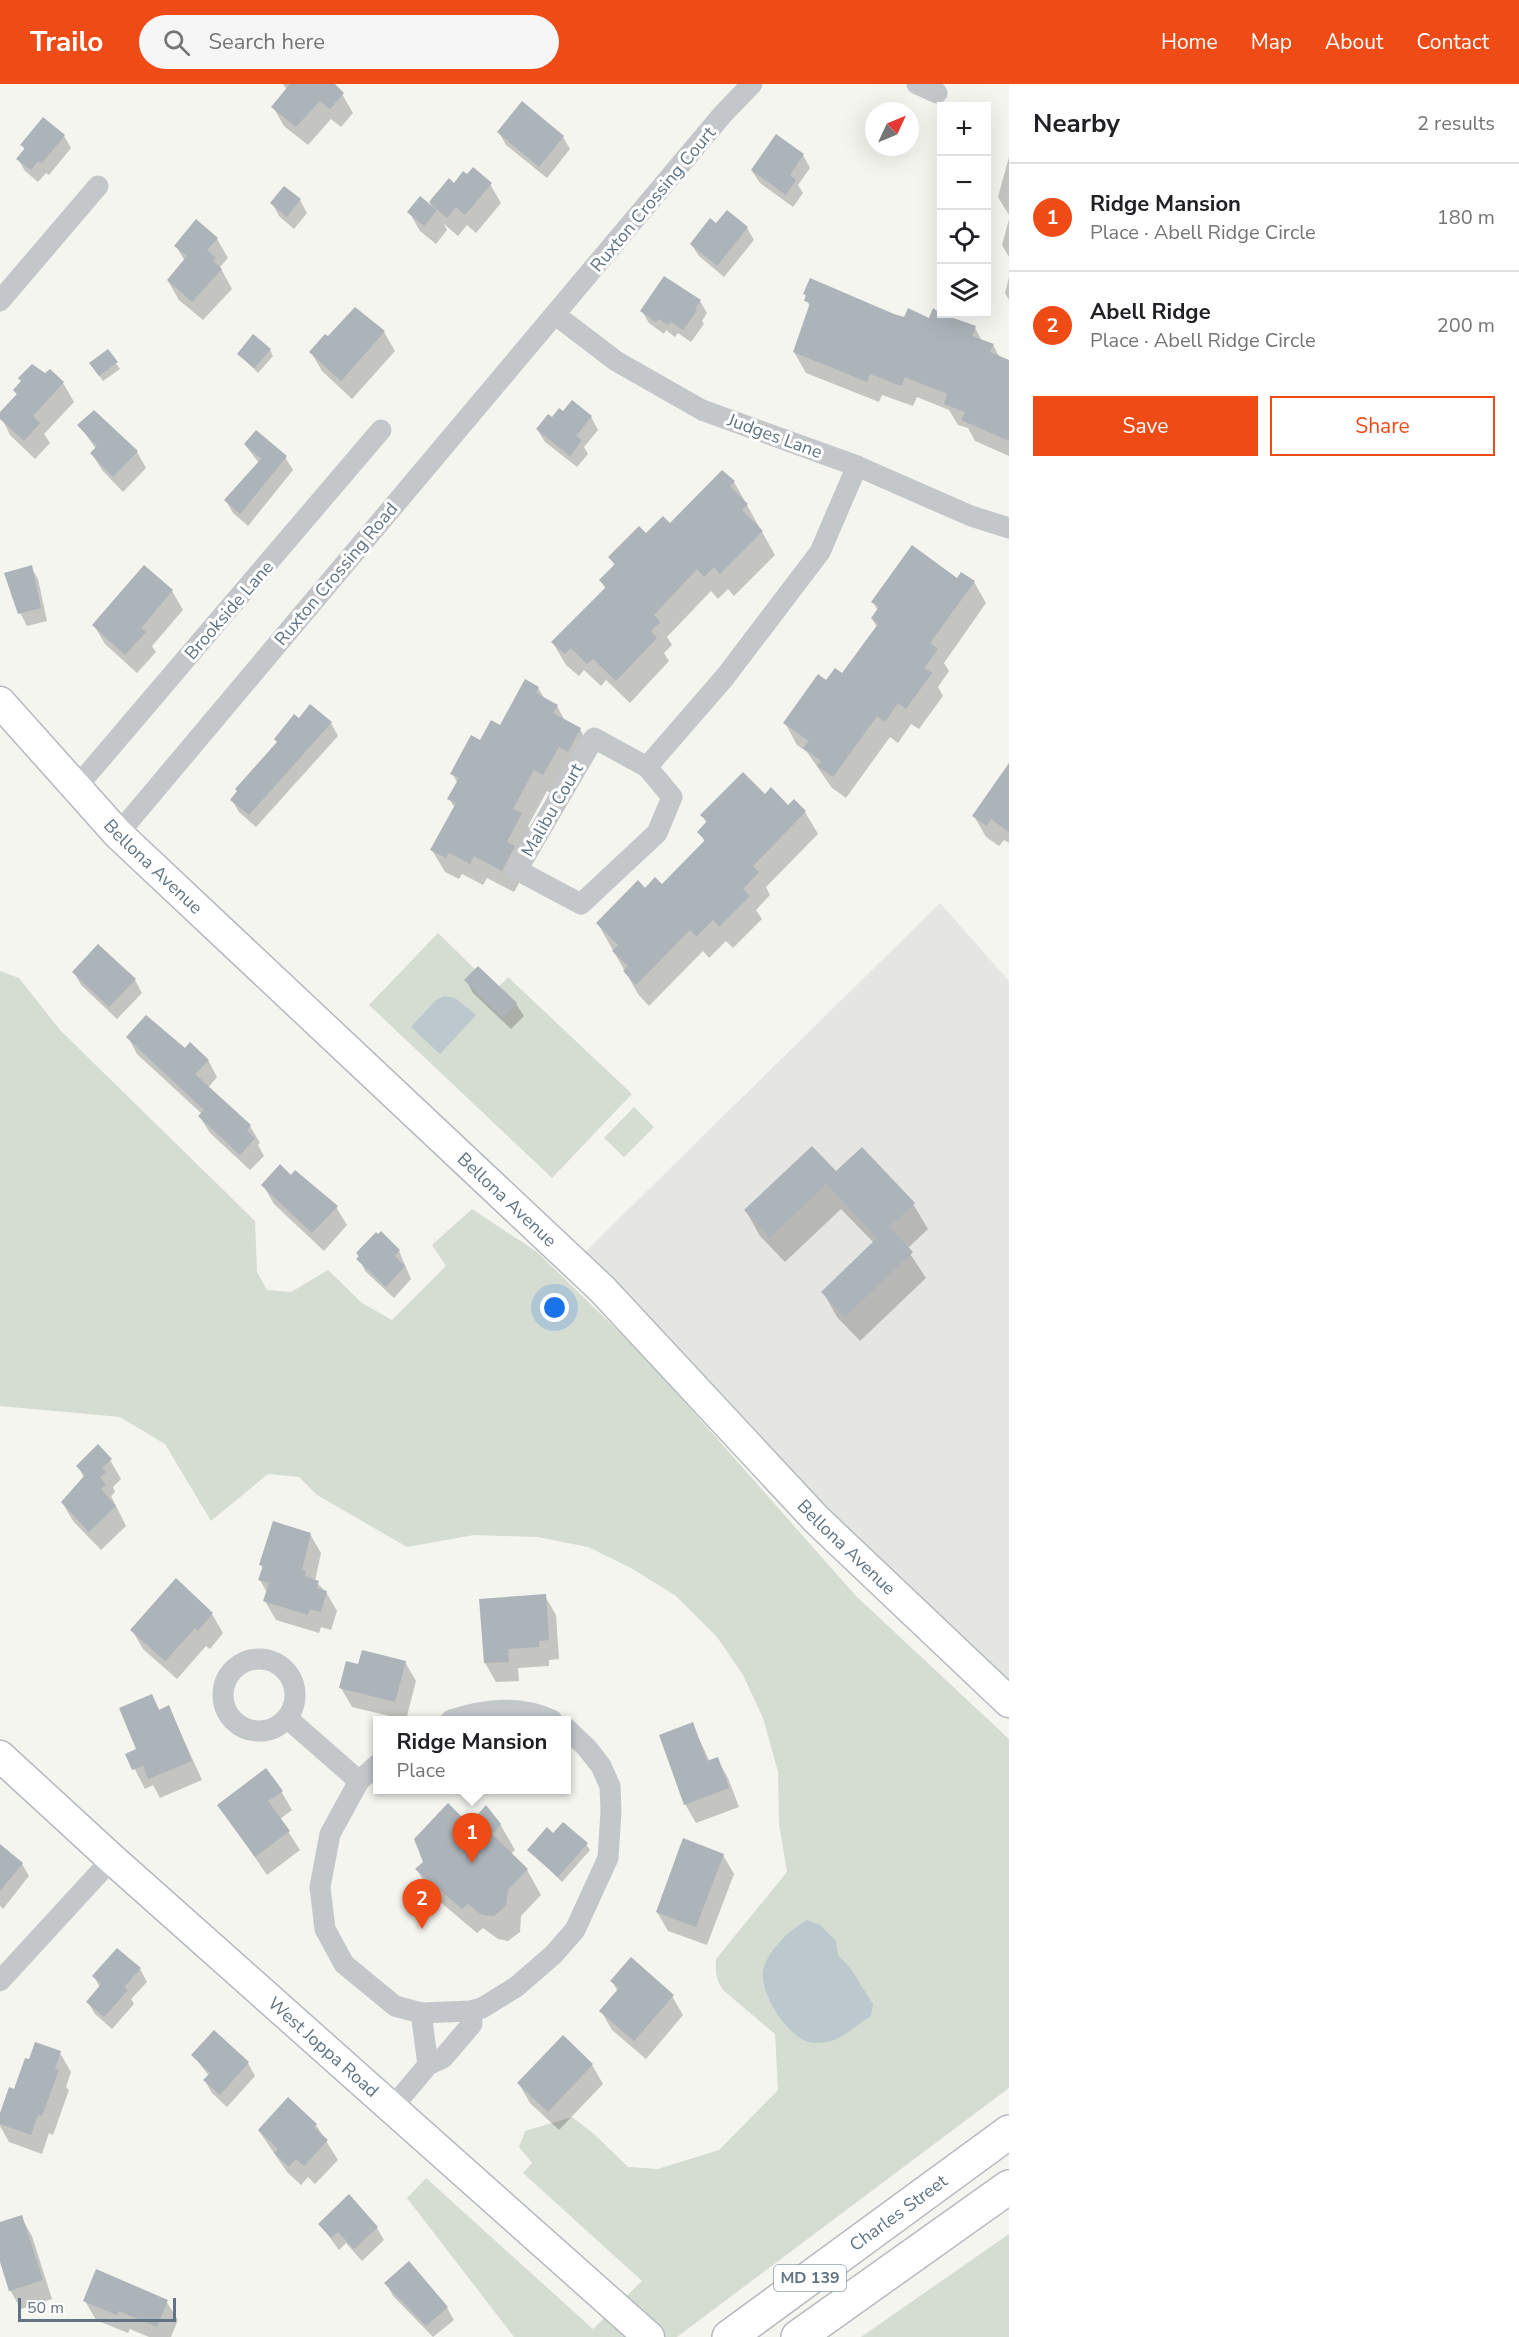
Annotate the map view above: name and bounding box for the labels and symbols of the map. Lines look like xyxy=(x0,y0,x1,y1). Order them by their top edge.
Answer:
north arrow xyxy=(865,102,919,156)
street label: Ruxton Crossing Court xyxy=(585,121,721,277)
street label: Judges Lane xyxy=(723,407,826,464)
street label: Ruxton Crossing Road xyxy=(269,497,403,651)
street label: Brookside Lane xyxy=(179,555,279,665)
street label: Malibu Court xyxy=(515,758,589,861)
street label: Bellona Avenue xyxy=(98,814,208,919)
street label: Bellona Avenue xyxy=(452,1147,562,1252)
your location xyxy=(540,1293,569,1322)
street label: Bellona Avenue xyxy=(792,1494,901,1600)
pin: 1 xyxy=(452,1814,492,1863)
pin: 2 xyxy=(402,1880,442,1929)
street label: West Joppa Road xyxy=(263,1991,384,2103)
street label: Charles Street xyxy=(845,2169,953,2257)
road number: MD 139 xyxy=(774,2265,846,2291)
scale bar xyxy=(18,2295,176,2322)

